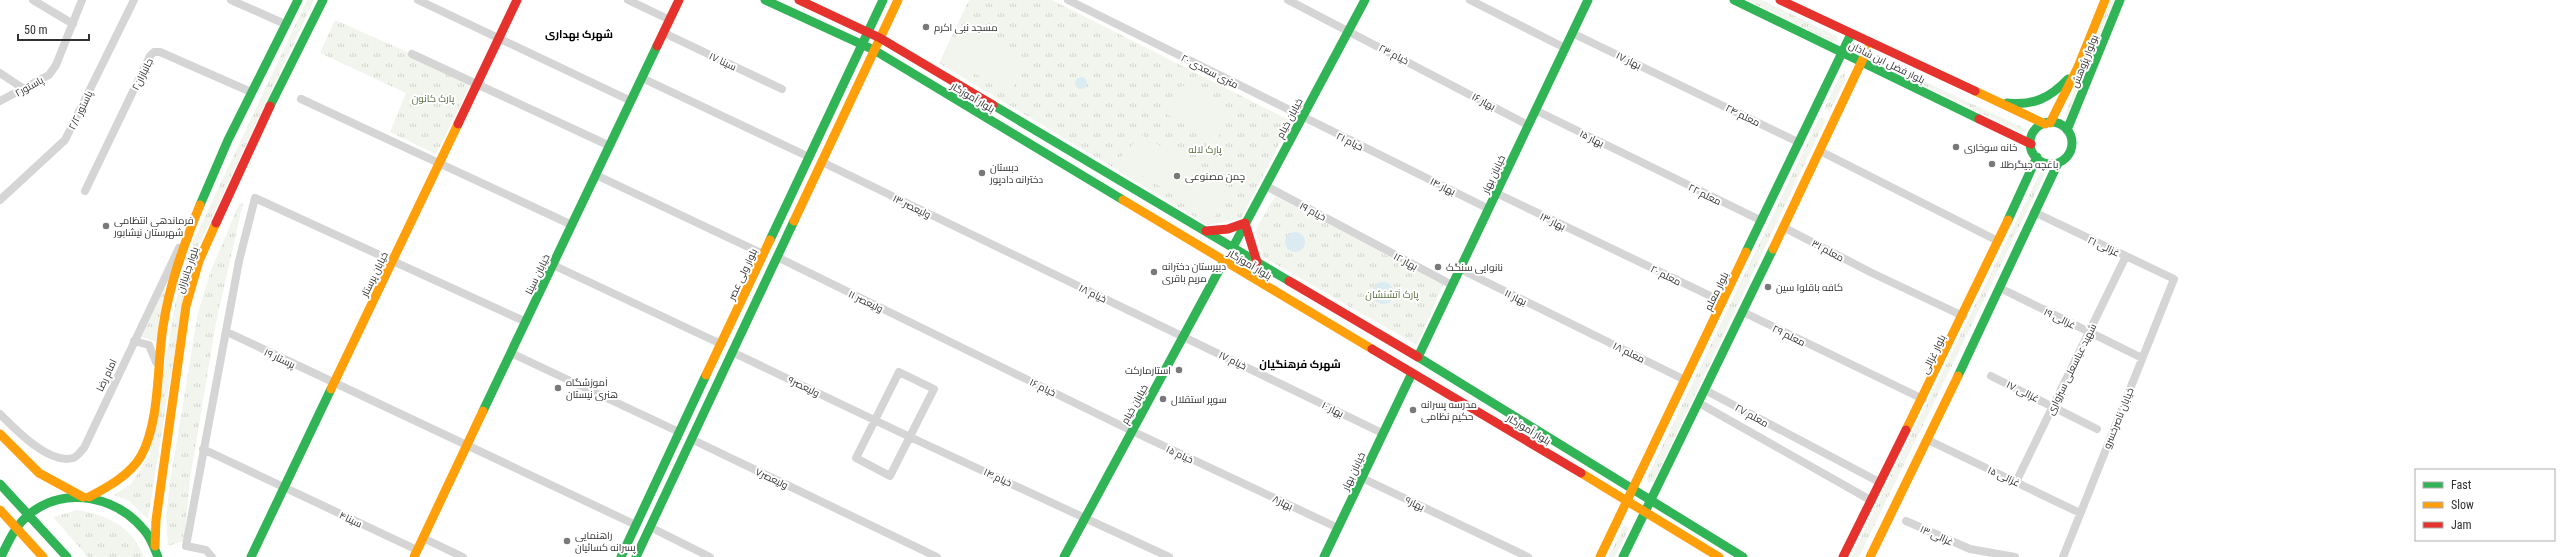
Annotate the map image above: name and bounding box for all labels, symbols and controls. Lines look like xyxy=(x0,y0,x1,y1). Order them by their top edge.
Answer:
scale bar xyxy=(18,16,89,42)
marker: مسجد نبی اکرم xyxy=(921,22,931,32)
place label: مسجد نبی اکرم xyxy=(934,22,998,35)
text: 50 m xyxy=(24,23,48,37)
district label: شهرک بهداری xyxy=(545,28,613,42)
street label: بولوار پژوهش xyxy=(2069,33,2101,90)
street label: بلوار فضل ابن شاذان xyxy=(1847,39,1927,87)
street label: خیام ۲۳ xyxy=(1376,42,1411,68)
street label: سینا ۱۷ xyxy=(707,50,738,73)
street label: بهار ۱۷ xyxy=(1614,50,1643,72)
street label: ۲۰ متری سعدی xyxy=(1179,52,1240,91)
street label: جانبازان۲ xyxy=(130,56,156,92)
street label: پاستور۲ xyxy=(13,74,46,100)
street label: بلوار آموزگار xyxy=(948,80,997,115)
street label: پاستور ۲/۲ xyxy=(66,89,96,132)
street label: بهار ۱۶ xyxy=(1470,91,1497,113)
park label: پارک کانون xyxy=(412,93,455,105)
street label: خیابان خیام xyxy=(1274,96,1306,141)
street label: معلم ۲۴ xyxy=(1723,102,1762,130)
street label: بهار ۱۵ xyxy=(1577,128,1606,150)
street label: خیام ۲۱ xyxy=(1334,130,1365,154)
marker: خانه سوخاری xyxy=(1951,142,1961,152)
place label: خانه سوخاری xyxy=(1964,142,2017,154)
park label: پارک لاله xyxy=(1188,144,1222,156)
street label: خیابان بهار xyxy=(1479,153,1508,196)
marker: باغچه جیگرطلا xyxy=(1987,159,1997,169)
place label: باغچه جیگرطلا xyxy=(2000,159,2058,171)
place label: دبستان دخترانه دادپور xyxy=(989,162,1043,186)
marker: دبستان دخترانه دادپور xyxy=(977,168,987,178)
marker: چمن مصنوعی xyxy=(1172,171,1182,181)
place label: چمن مصنوعی xyxy=(1185,171,1245,183)
street label: بهار ۱۴ xyxy=(1428,176,1457,198)
street label: معلم ۲۲ xyxy=(1686,182,1723,209)
street label: ولیعصر ۱۳ xyxy=(891,193,933,220)
street label: خیام ۱۹ xyxy=(1297,200,1328,225)
street label: بهار ۱۳ xyxy=(1538,211,1567,233)
place label: فرماندهی انتظامی شهرستان نیشابور xyxy=(113,215,194,239)
marker: فرماندهی انتظامی شهرستان نیشابور xyxy=(101,221,111,231)
street label: غزالی ۲۱ xyxy=(2086,234,2122,260)
street label: معلم ۳۱ xyxy=(1809,237,1846,265)
street label: بلوار جانبازان xyxy=(174,246,201,295)
street label: بلوار ولی عصر xyxy=(725,247,760,303)
street label: بلوار آموزگار xyxy=(1225,247,1274,282)
street label: خیابان پرستار xyxy=(358,250,391,300)
street label: بهار ۱۲ xyxy=(1391,251,1420,273)
street label: خیابان سینا xyxy=(523,252,553,296)
place label: دبیرستان دخترانه مریم باقری xyxy=(1162,261,1226,286)
marker: نانوایی سنگک xyxy=(1433,262,1443,272)
place label: نانوایی سنگک xyxy=(1446,262,1503,274)
street label: معلم ۲۰ xyxy=(1648,263,1683,289)
marker: دبیرستان دخترانه مریم باقری xyxy=(1149,267,1159,277)
street label: بلوار معلم xyxy=(1702,270,1732,313)
street label: خیام ۱۸ xyxy=(1076,282,1108,307)
marker: کافه باقلوا سین xyxy=(1763,282,1773,292)
place label: کافه باقلوا سین xyxy=(1776,282,1843,294)
street label: بهار ۱۱ xyxy=(1502,287,1529,308)
street label: ولیعصر ۱۱ xyxy=(847,288,885,315)
park label: پارک آتشنشان xyxy=(1365,289,1419,301)
street label: غزالی ۱۹ xyxy=(2042,306,2077,332)
street label: شهید عباسعلی سبزواری xyxy=(2045,322,2099,417)
street label: معلم ۲۹ xyxy=(1770,323,1807,350)
street label: بلوار غزالی xyxy=(1919,333,1949,376)
street label: معلم ۱۸ xyxy=(1610,340,1647,367)
street label: پرستار ۱۹ xyxy=(262,346,297,371)
street label: خیام ۱۷ xyxy=(1216,349,1248,374)
street label: امام رضا xyxy=(94,357,121,394)
district label: شهرک فرهنگیان xyxy=(1259,358,1341,372)
place label: استارمارکت xyxy=(1125,365,1171,376)
marker: استارمارکت xyxy=(1174,365,1184,375)
street label: ولیعصر۹ xyxy=(786,374,821,399)
street label: خیام ۱۶ xyxy=(1027,376,1058,400)
place label: آموزشگاه هنری نیستان xyxy=(566,377,618,401)
street label: غزالی ۱۷ xyxy=(2004,379,2041,405)
street label: خیابان خیام xyxy=(1119,382,1152,427)
marker: آموزشگاه هنری نیستان xyxy=(553,383,563,393)
street label: خیابان ناصرخسرو xyxy=(2101,386,2137,451)
marker: سوپر استقلال xyxy=(1158,394,1168,404)
place label: سوپر استقلال xyxy=(1171,394,1227,406)
place label: مدرسه پسرانه حکیم نظامی xyxy=(1421,399,1477,424)
street label: بهار ۱۰ xyxy=(1320,400,1345,420)
street label: معلم ۲۷ xyxy=(1732,402,1770,431)
marker: مدرسه پسرانه حکیم نظامی xyxy=(1408,405,1418,415)
street label: بلوار آموزگار xyxy=(1504,412,1553,447)
street label: خیام ۱۵ xyxy=(1164,443,1195,467)
street label: خیابان بهار xyxy=(1339,450,1368,493)
street label: غزالی ۱۵ xyxy=(1986,464,2022,490)
street label: ولیعصر۷ xyxy=(754,466,790,491)
street label: خیام ۱۴ xyxy=(981,466,1014,491)
legend xyxy=(2415,469,2555,541)
text: Fast xyxy=(2451,478,2472,492)
street label: بهار۸ xyxy=(1270,493,1295,513)
street label: بهار۹ xyxy=(1403,494,1426,514)
text: Slow xyxy=(2451,498,2474,512)
street label: سینا۴ xyxy=(338,509,364,529)
text: Jam xyxy=(2451,518,2472,532)
street label: غزالی ۱۳ xyxy=(1918,523,1955,549)
place label: راهنمایی پسرانه کسائیان xyxy=(575,530,636,554)
marker: راهنمایی پسرانه کسائیان xyxy=(562,536,572,546)

